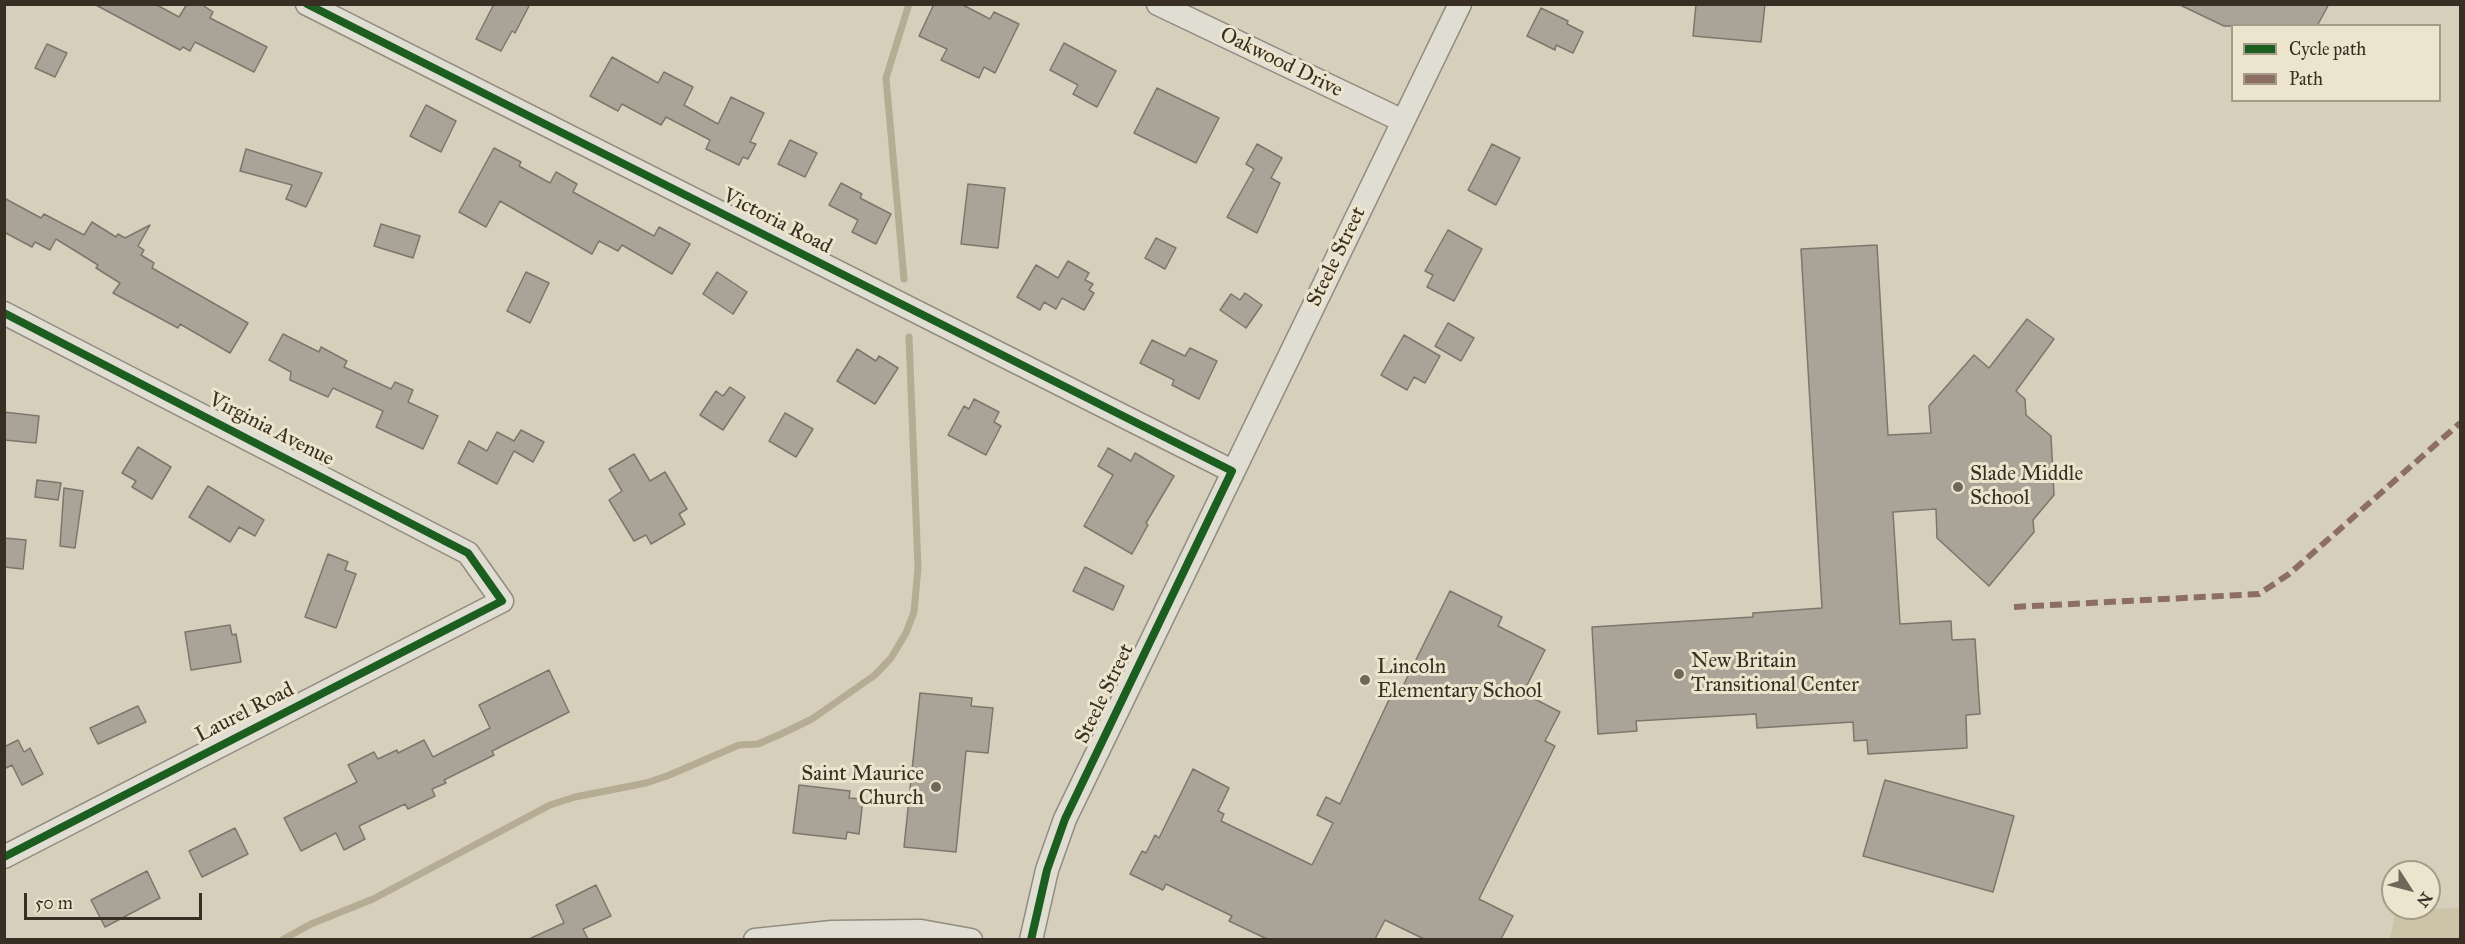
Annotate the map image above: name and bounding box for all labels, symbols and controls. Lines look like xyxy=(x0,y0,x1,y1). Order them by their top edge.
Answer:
street label: Oakwood Drive xyxy=(1216,22,1346,104)
legend xyxy=(2231,24,2441,102)
text: Cycle path xyxy=(2289,38,2366,60)
text: Path xyxy=(2289,68,2323,90)
street label: Victoria Road xyxy=(718,184,836,260)
street label: Steele Street xyxy=(1302,203,1372,311)
street label: Virginia Avenue xyxy=(204,388,338,472)
place label: Slade Middle School xyxy=(1970,462,2083,512)
marker: Slade Middle School xyxy=(1951,480,1965,494)
street label: Steele Street xyxy=(1070,640,1140,748)
place label: New Britain Transitional Center xyxy=(1691,649,1859,699)
place label: Lincoln Elementary School xyxy=(1377,655,1542,705)
marker: New Britain Transitional Center xyxy=(1672,667,1686,681)
marker: Lincoln Elementary School xyxy=(1358,673,1372,687)
street label: Laurel Road xyxy=(192,677,298,749)
place label: Saint Maurice Church xyxy=(801,762,924,812)
marker: Saint Maurice Church xyxy=(929,780,943,794)
north arrow xyxy=(2381,860,2441,920)
scale bar xyxy=(27,881,206,919)
text: N xyxy=(2413,889,2436,911)
text: 50 m xyxy=(35,892,73,914)

